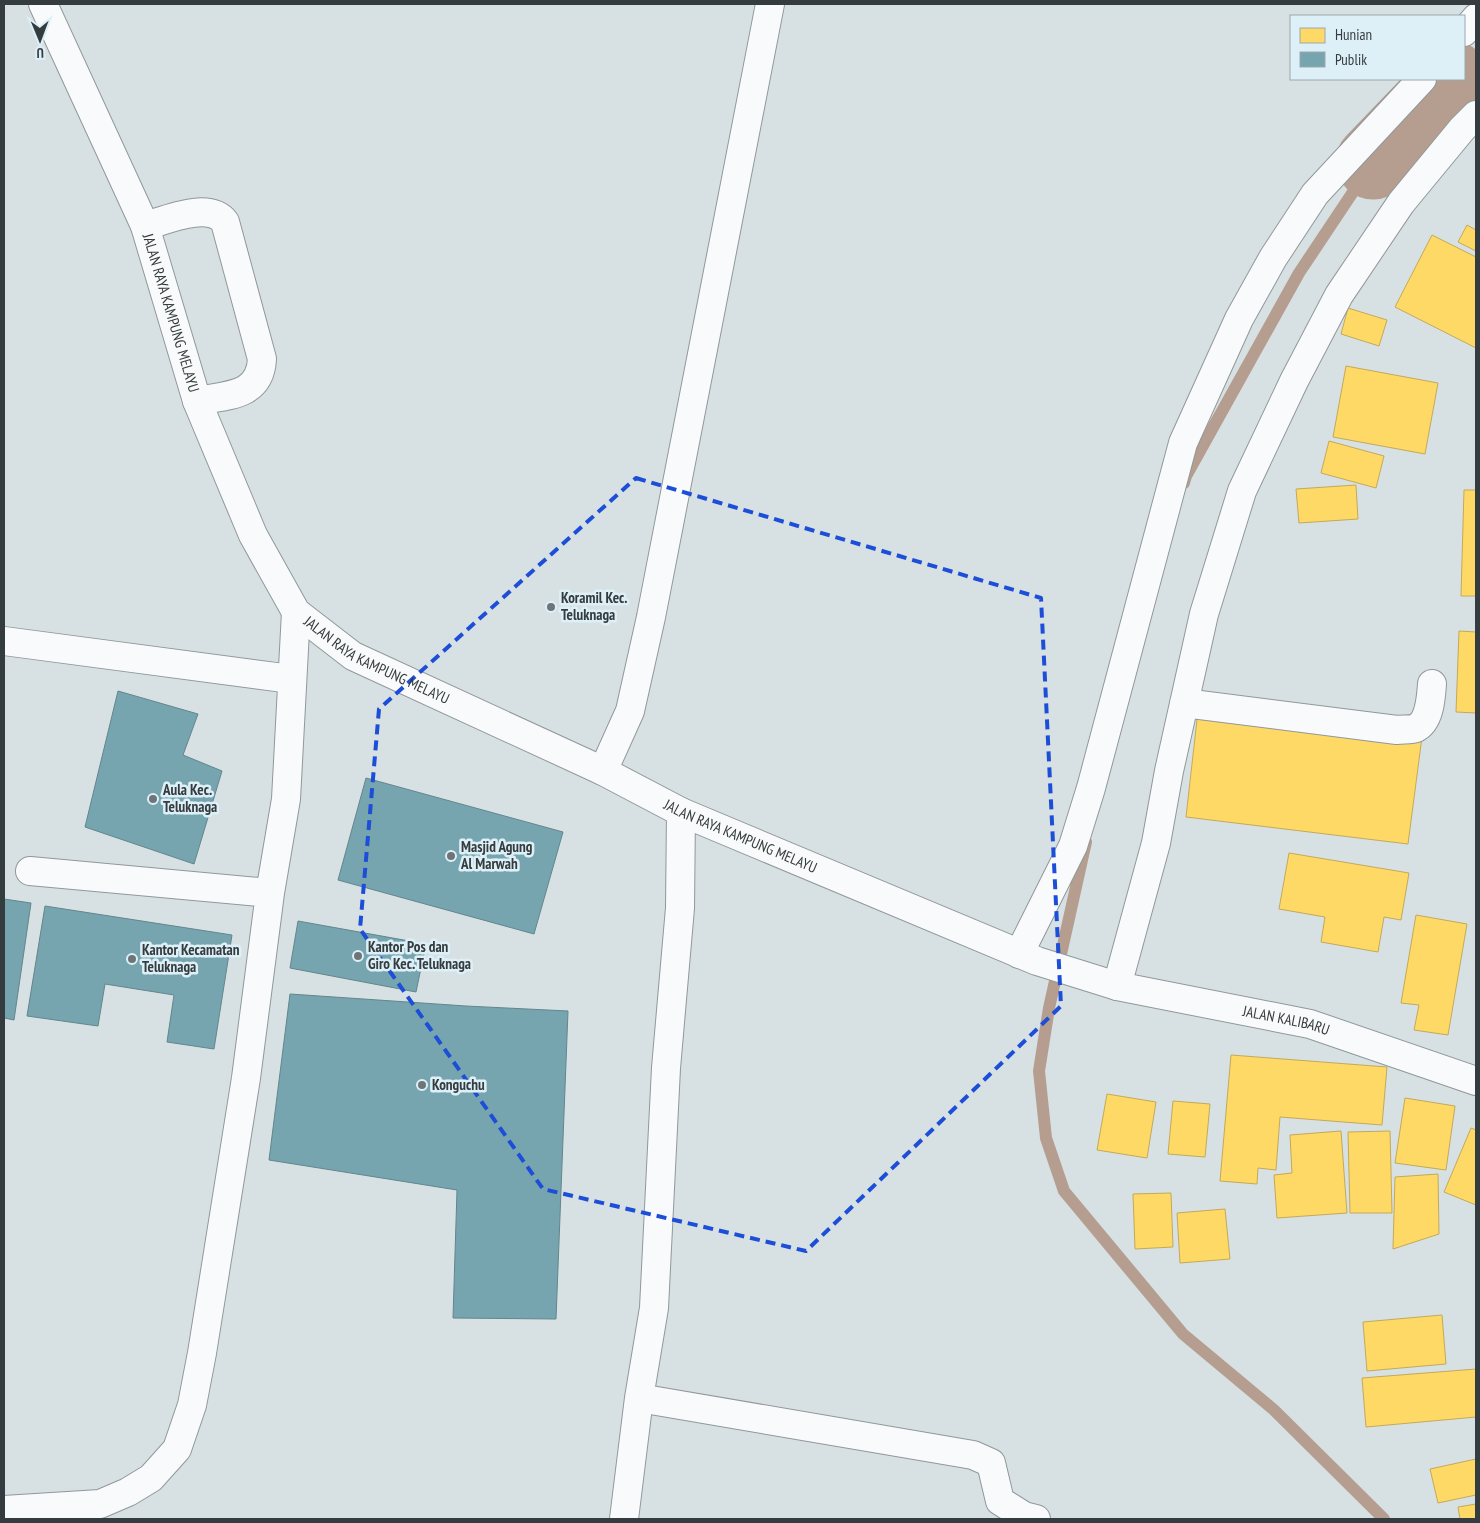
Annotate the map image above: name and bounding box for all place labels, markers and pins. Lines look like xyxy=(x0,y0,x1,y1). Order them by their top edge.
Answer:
place label: Koramil Kec. Teluknaga xyxy=(561,588,628,624)
marker: Koramil Kec. Teluknaga xyxy=(545,601,557,613)
place label: Aula Kec. Teluknaga xyxy=(162,780,217,816)
marker: Aula Kec. Teluknaga xyxy=(147,793,159,805)
place label: Masjid Agung Al Marwah xyxy=(460,837,533,873)
marker: Masjid Agung Al Marwah xyxy=(445,850,457,862)
place label: Kantor Pos dan Giro Kec. Teluknaga xyxy=(368,937,471,973)
place label: Kantor Kecamatan Teluknaga xyxy=(142,940,240,976)
marker: Kantor Pos dan Giro Kec. Teluknaga xyxy=(352,950,364,962)
marker: Kantor Kecamatan Teluknaga xyxy=(126,953,138,965)
place label: Konguchu xyxy=(432,1075,485,1094)
marker: Konguchu xyxy=(416,1079,428,1091)

